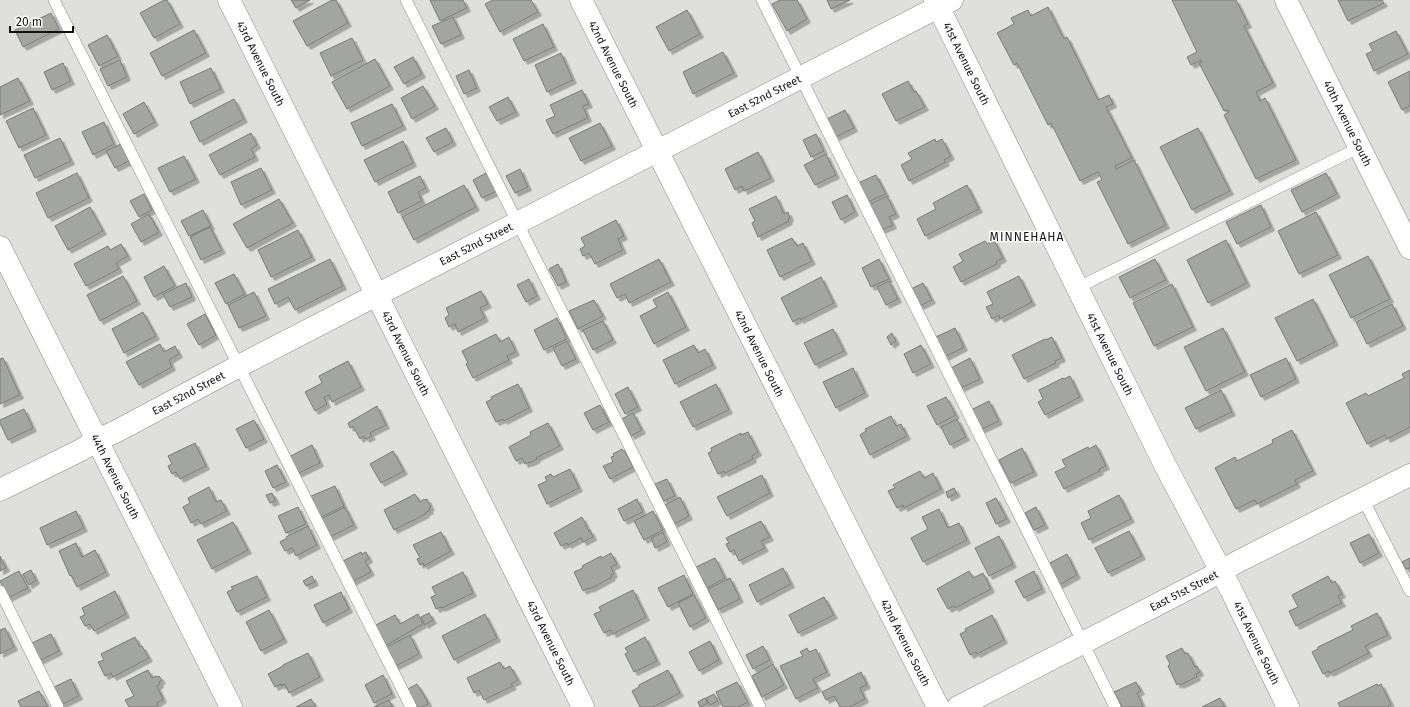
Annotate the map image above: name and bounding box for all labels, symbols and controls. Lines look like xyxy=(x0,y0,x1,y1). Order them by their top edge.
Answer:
scale bar xyxy=(10,8,73,34)
text: 20 m xyxy=(16,15,42,29)
street label: 43rd Avenue South xyxy=(234,19,287,108)
street label: 42nd Avenue South xyxy=(586,19,640,110)
street label: 41st Avenue South xyxy=(940,20,992,107)
street label: East 52nd Street xyxy=(726,72,803,121)
street label: 40th Avenue South xyxy=(1320,79,1374,169)
street label: East 52nd Street xyxy=(438,220,515,269)
district label: MINNEHAHA xyxy=(990,230,1064,244)
street label: 42nd Avenue South xyxy=(732,308,786,399)
street label: 43rd Avenue South xyxy=(379,309,432,398)
street label: 41st Avenue South xyxy=(1084,311,1136,398)
street label: East 52nd Street xyxy=(150,369,227,418)
street label: 44th Avenue South xyxy=(88,432,142,522)
street label: East 51st Street xyxy=(1148,568,1221,614)
street label: 42nd Avenue South xyxy=(878,597,932,689)
street label: 43rd Avenue South xyxy=(524,598,577,688)
street label: 41st Avenue South xyxy=(1231,599,1282,687)

